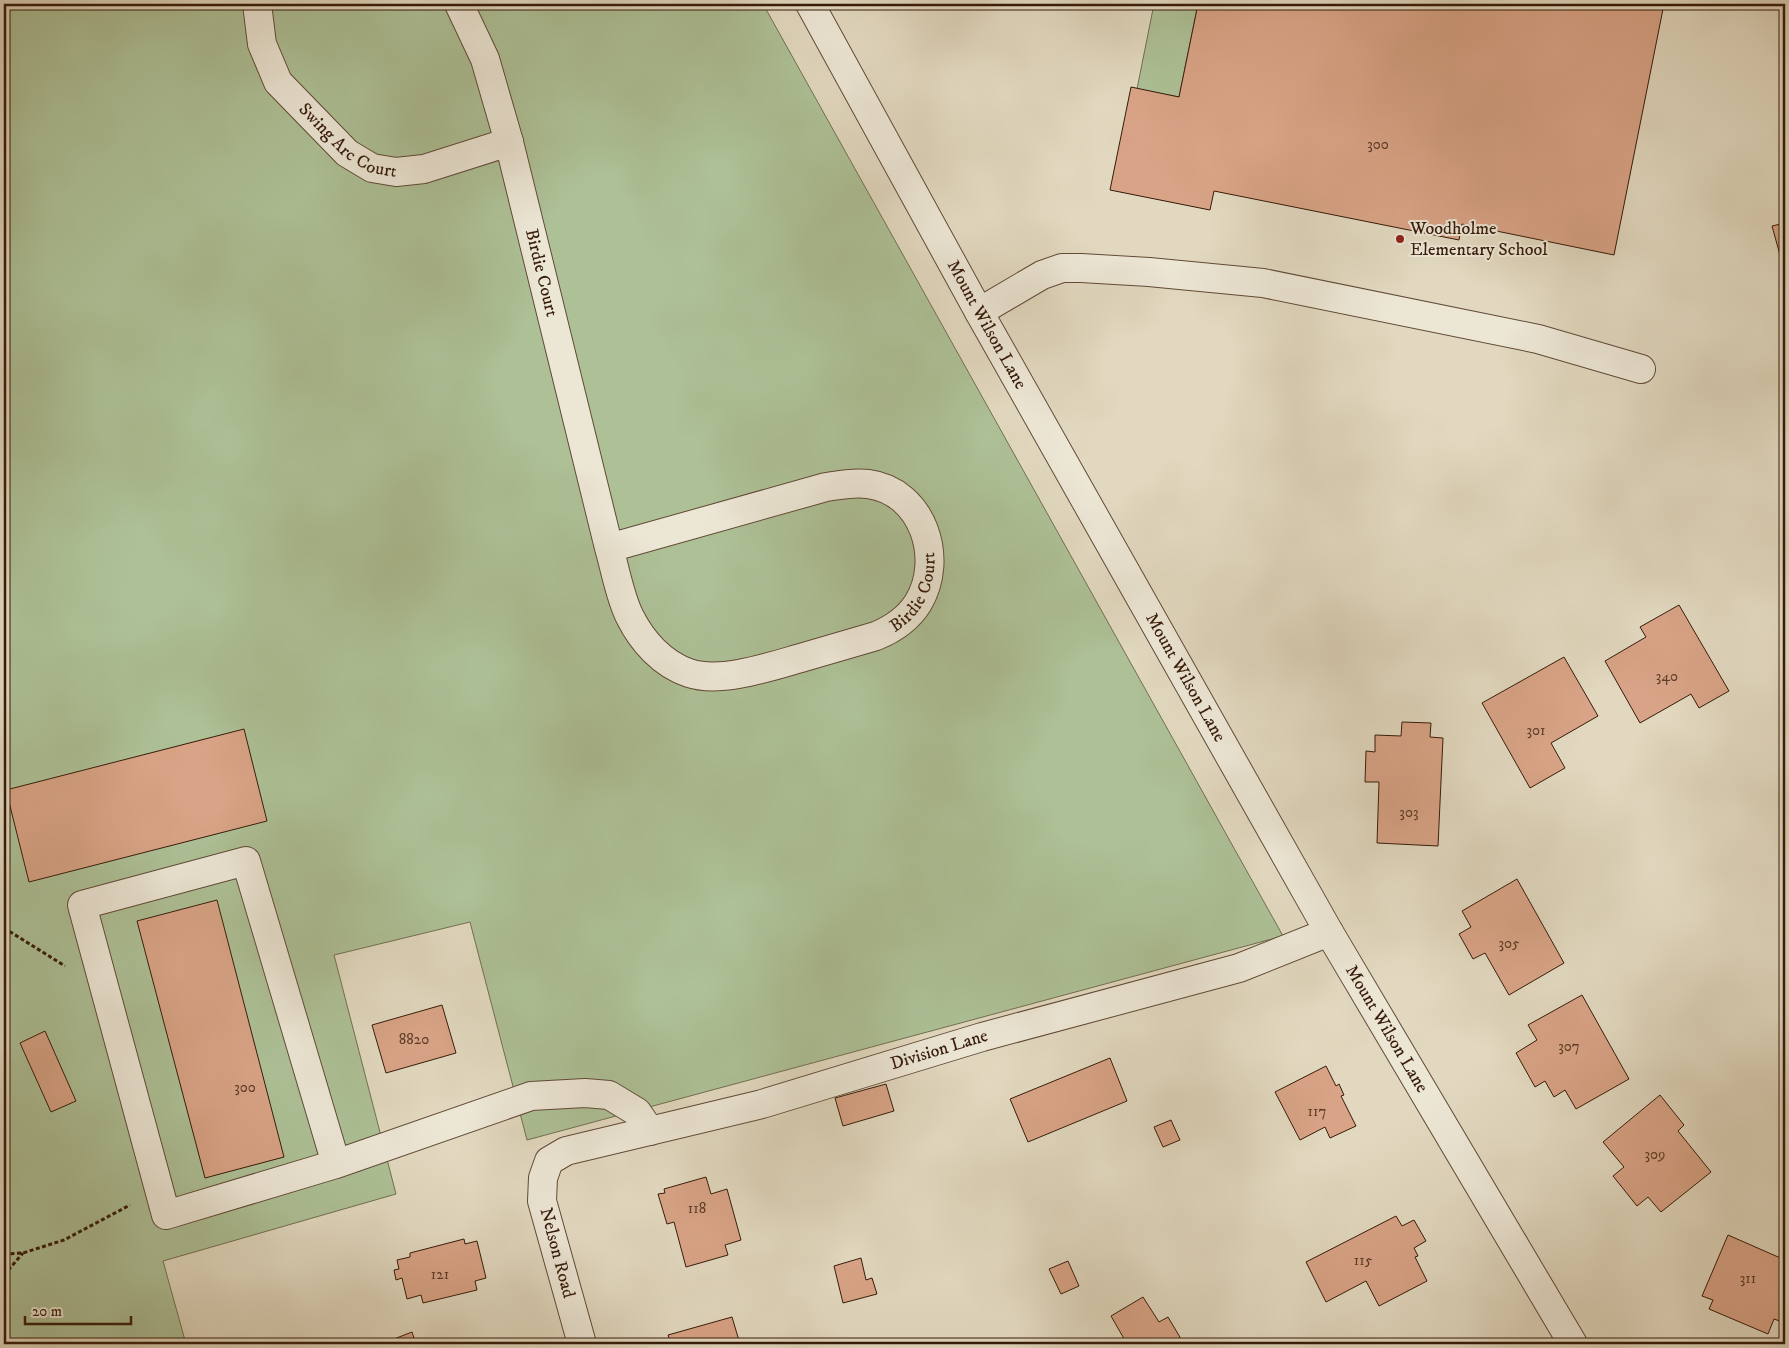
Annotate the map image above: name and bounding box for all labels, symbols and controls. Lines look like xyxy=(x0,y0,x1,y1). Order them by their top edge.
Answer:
street label: Swing Arc Court xyxy=(294,99,399,183)
house number: 300 xyxy=(1367,135,1389,154)
place label: Woodholme Elementary School xyxy=(1409,218,1548,261)
street label: Birdie Court xyxy=(520,227,563,319)
marker: Woodholme Elementary School xyxy=(1394,233,1406,245)
street label: Mount Wilson Lane xyxy=(942,256,1031,393)
street label: Birdie Court xyxy=(886,551,941,637)
street label: Mount Wilson Lane xyxy=(1140,609,1230,746)
house number: 340 xyxy=(1656,667,1678,686)
house number: 301 xyxy=(1526,721,1546,740)
house number: 303 xyxy=(1399,803,1419,822)
house number: 305 xyxy=(1498,934,1520,953)
street label: Mount Wilson Lane xyxy=(1340,961,1433,1097)
street label: Division Lane xyxy=(888,1025,990,1075)
house number: 8820 xyxy=(399,1030,429,1049)
house number: 307 xyxy=(1558,1037,1580,1056)
house number: 300 xyxy=(234,1078,256,1097)
house number: 117 xyxy=(1308,1102,1327,1121)
house number: 309 xyxy=(1644,1145,1666,1164)
house number: 118 xyxy=(688,1199,706,1218)
street label: Nelson Road xyxy=(534,1205,580,1301)
house number: 115 xyxy=(1354,1251,1373,1270)
house number: 121 xyxy=(431,1265,449,1284)
house number: 311 xyxy=(1740,1269,1756,1288)
scale bar xyxy=(25,1293,131,1325)
text: 20 m xyxy=(32,1302,62,1321)

